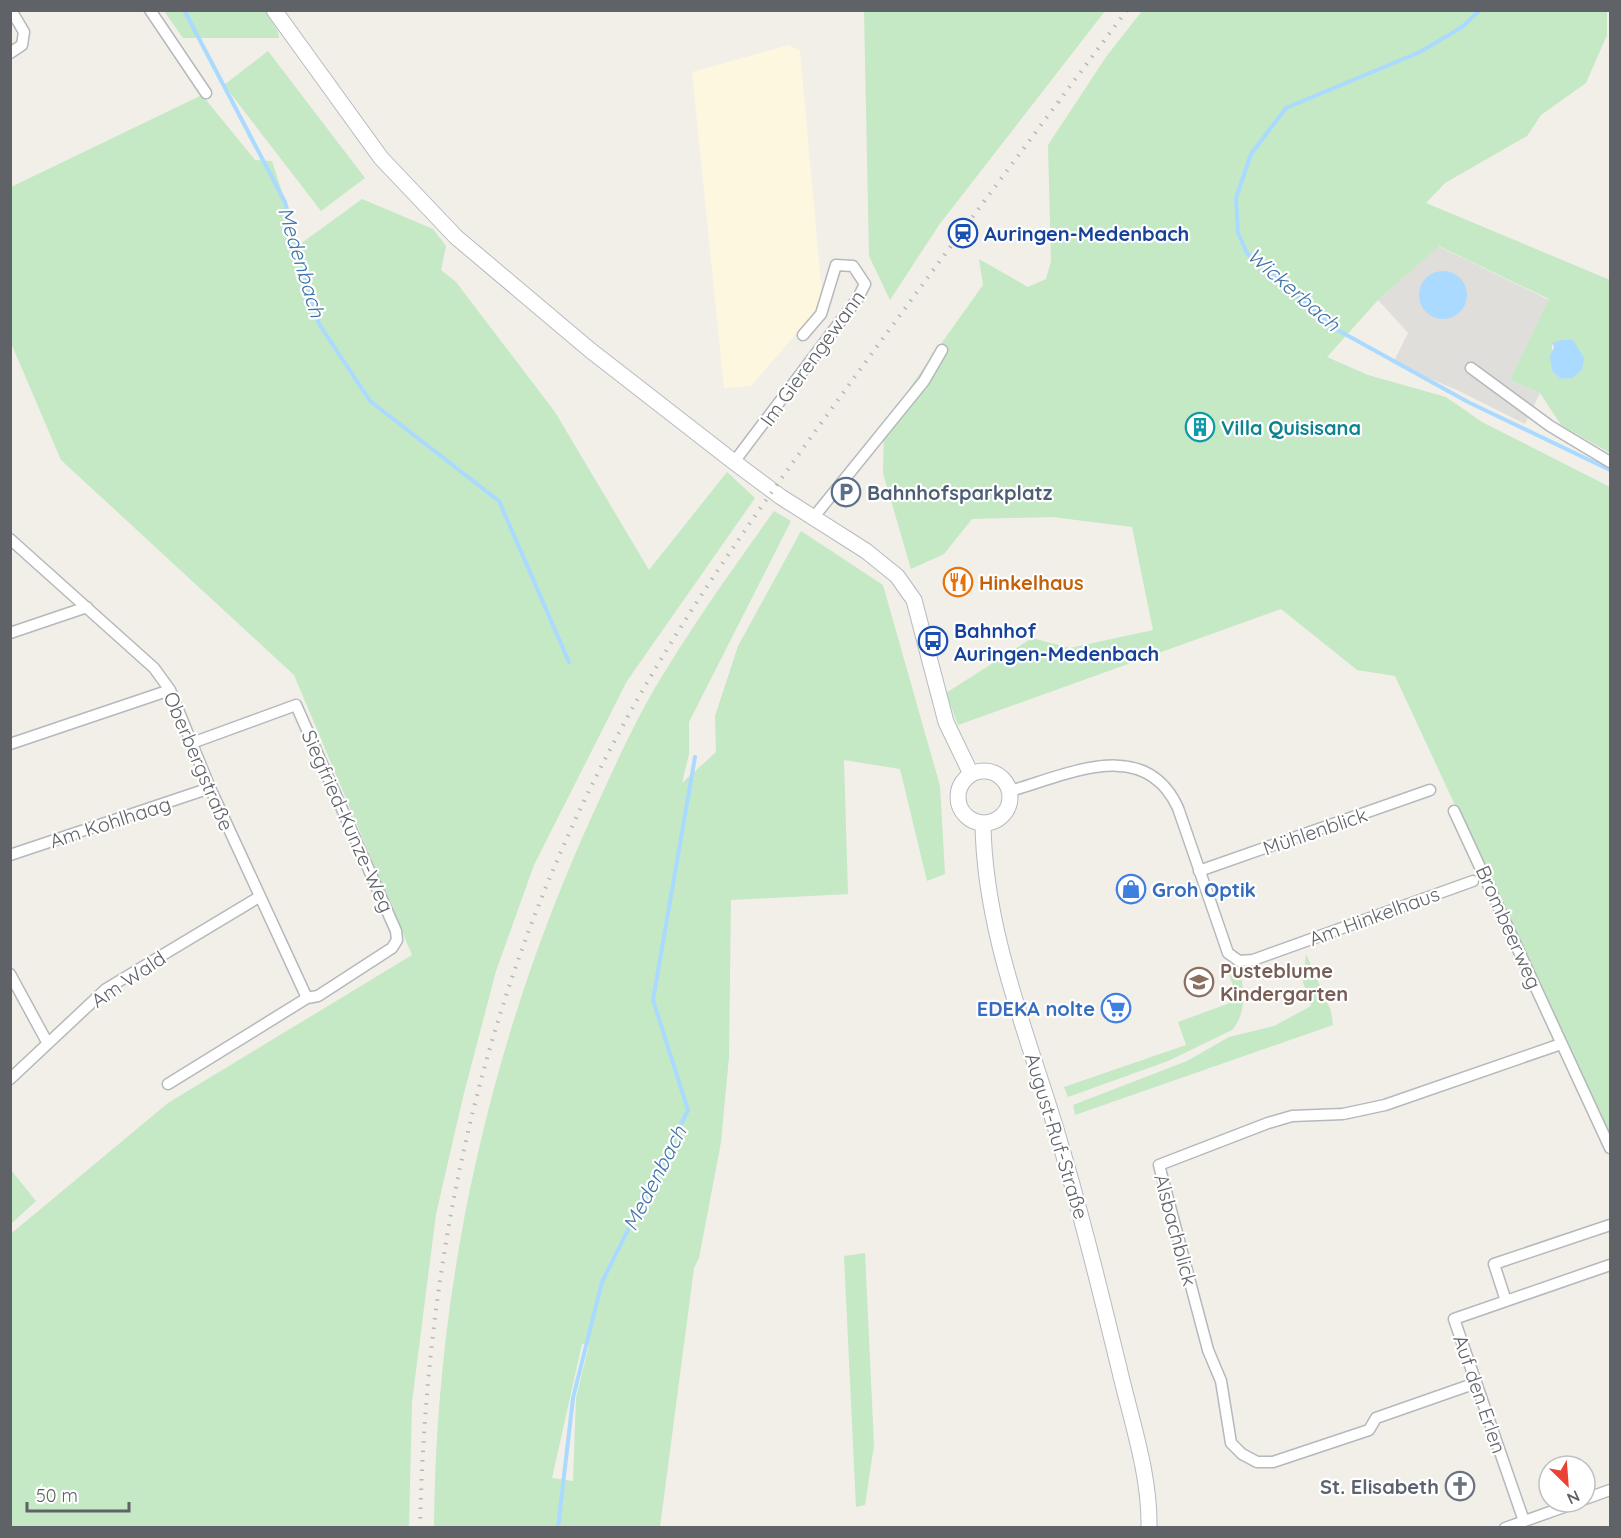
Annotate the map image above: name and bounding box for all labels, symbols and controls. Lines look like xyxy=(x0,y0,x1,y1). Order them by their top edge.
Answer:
water label: Medenbach xyxy=(273,204,331,321)
station icon: Auringen-Medenbach xyxy=(947,217,979,249)
place label: Auringen-Medenbach xyxy=(984,221,1189,246)
water label: Wickerbach xyxy=(1242,242,1347,337)
street label: Im Gierengewann xyxy=(754,285,870,431)
building icon: Villa Quisisana xyxy=(1184,411,1216,443)
place label: Villa Quisisana xyxy=(1221,415,1361,440)
parking icon: Bahnhofsparkplatz xyxy=(830,476,862,508)
place label: Bahnhofsparkplatz xyxy=(867,480,1053,505)
restaurant icon: Hinkelhaus xyxy=(942,566,974,598)
place label: Hinkelhaus xyxy=(979,570,1084,595)
place label: Bahnhof Auringen-Medenbach xyxy=(954,618,1159,666)
bus stop icon: Bahnhof Auringen-Medenbach xyxy=(917,625,949,657)
street label: Oberbergstraße xyxy=(158,688,240,834)
street label: Siegfried-Kunze-Weg xyxy=(297,726,399,916)
street label: Am Kohlhaag xyxy=(46,791,174,853)
street label: Mühlenblick xyxy=(1260,802,1370,860)
street label: Brombeerweg xyxy=(1471,861,1547,993)
shop icon: Groh Optik xyxy=(1115,873,1147,905)
place label: Groh Optik xyxy=(1152,877,1256,902)
street label: Am Hinkelhaus xyxy=(1305,881,1443,951)
street label: Am Wald xyxy=(86,945,170,1013)
place label: Pusteblume Kindergarten xyxy=(1220,958,1348,1006)
school or university icon: Pusteblume Kindergarten xyxy=(1183,966,1215,998)
supermarket icon: EDEKA nolte xyxy=(1100,992,1132,1024)
place label: EDEKA nolte xyxy=(977,996,1095,1021)
street label: August-Ruf-Straße xyxy=(1020,1050,1094,1222)
water label: Medenbach xyxy=(616,1120,692,1235)
street label: Alsbachblick xyxy=(1149,1171,1203,1289)
street label: Auf den Erlen xyxy=(1448,1332,1512,1456)
north arrow xyxy=(1537,1454,1597,1514)
church icon: St. Elisabeth xyxy=(1444,1470,1476,1502)
place label: St. Elisabeth xyxy=(1320,1474,1439,1499)
scale bar xyxy=(27,1475,129,1513)
text: 50 m xyxy=(36,1484,78,1507)
text: N xyxy=(1564,1486,1583,1509)

